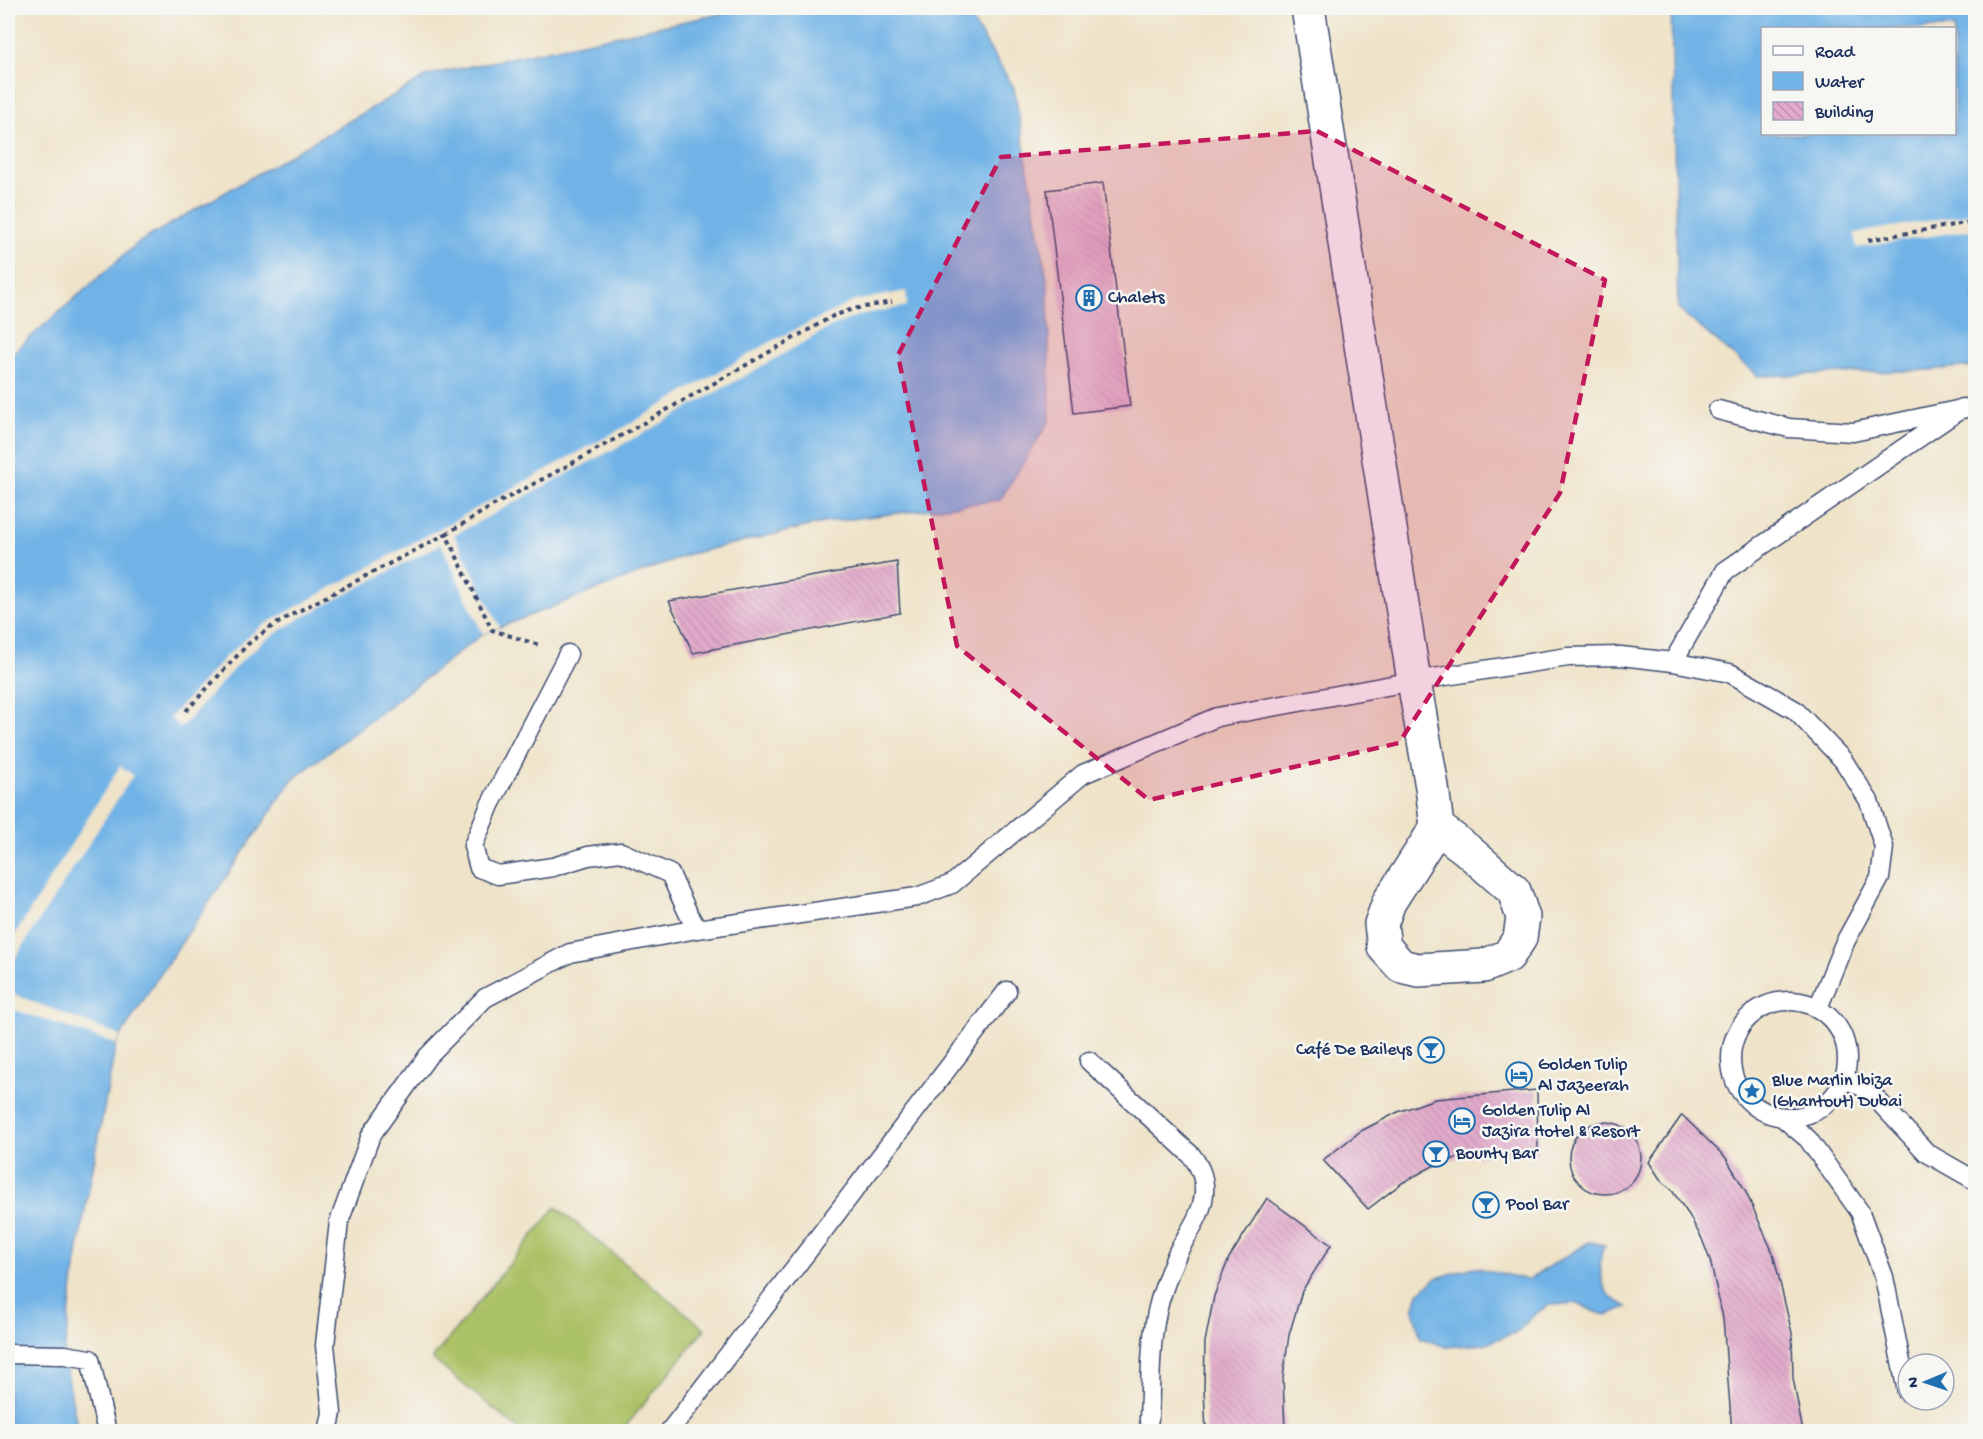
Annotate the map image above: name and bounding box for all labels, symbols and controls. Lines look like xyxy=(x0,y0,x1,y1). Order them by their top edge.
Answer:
legend xyxy=(1761,27,1956,135)
text: Road xyxy=(1815,43,1856,64)
text: Water xyxy=(1815,73,1865,94)
text: Building xyxy=(1814,103,1874,124)
building icon: Chalets xyxy=(1074,283,1104,313)
place label: Chalets xyxy=(1108,288,1166,309)
bar icon: Café De Baileys xyxy=(1416,1035,1446,1065)
place label: Café De Baileys xyxy=(1296,1040,1413,1061)
place label: Golden Tulip Al Jazeerah xyxy=(1538,1055,1629,1097)
hotel icon: Golden Tulip Al Jazeerah xyxy=(1504,1060,1534,1090)
place label: Blue Marlin Ibiza (Ghantout) Dubai xyxy=(1771,1071,1902,1113)
place icon: Blue Marlin Ibiza (Ghantout) Dubai xyxy=(1737,1076,1767,1106)
place label: Golden Tulip Al Jazira Hotel & Resort xyxy=(1482,1101,1641,1143)
hotel icon: Golden Tulip Al Jazira Hotel & Resort xyxy=(1447,1106,1477,1136)
bar icon: Bounty Bar xyxy=(1421,1139,1451,1169)
place label: Bounty Bar xyxy=(1455,1144,1539,1165)
bar icon: Pool Bar xyxy=(1471,1190,1501,1220)
place label: Pool Bar xyxy=(1505,1195,1570,1216)
north arrow xyxy=(1896,1352,1956,1412)
text: N xyxy=(1905,1376,1924,1388)

